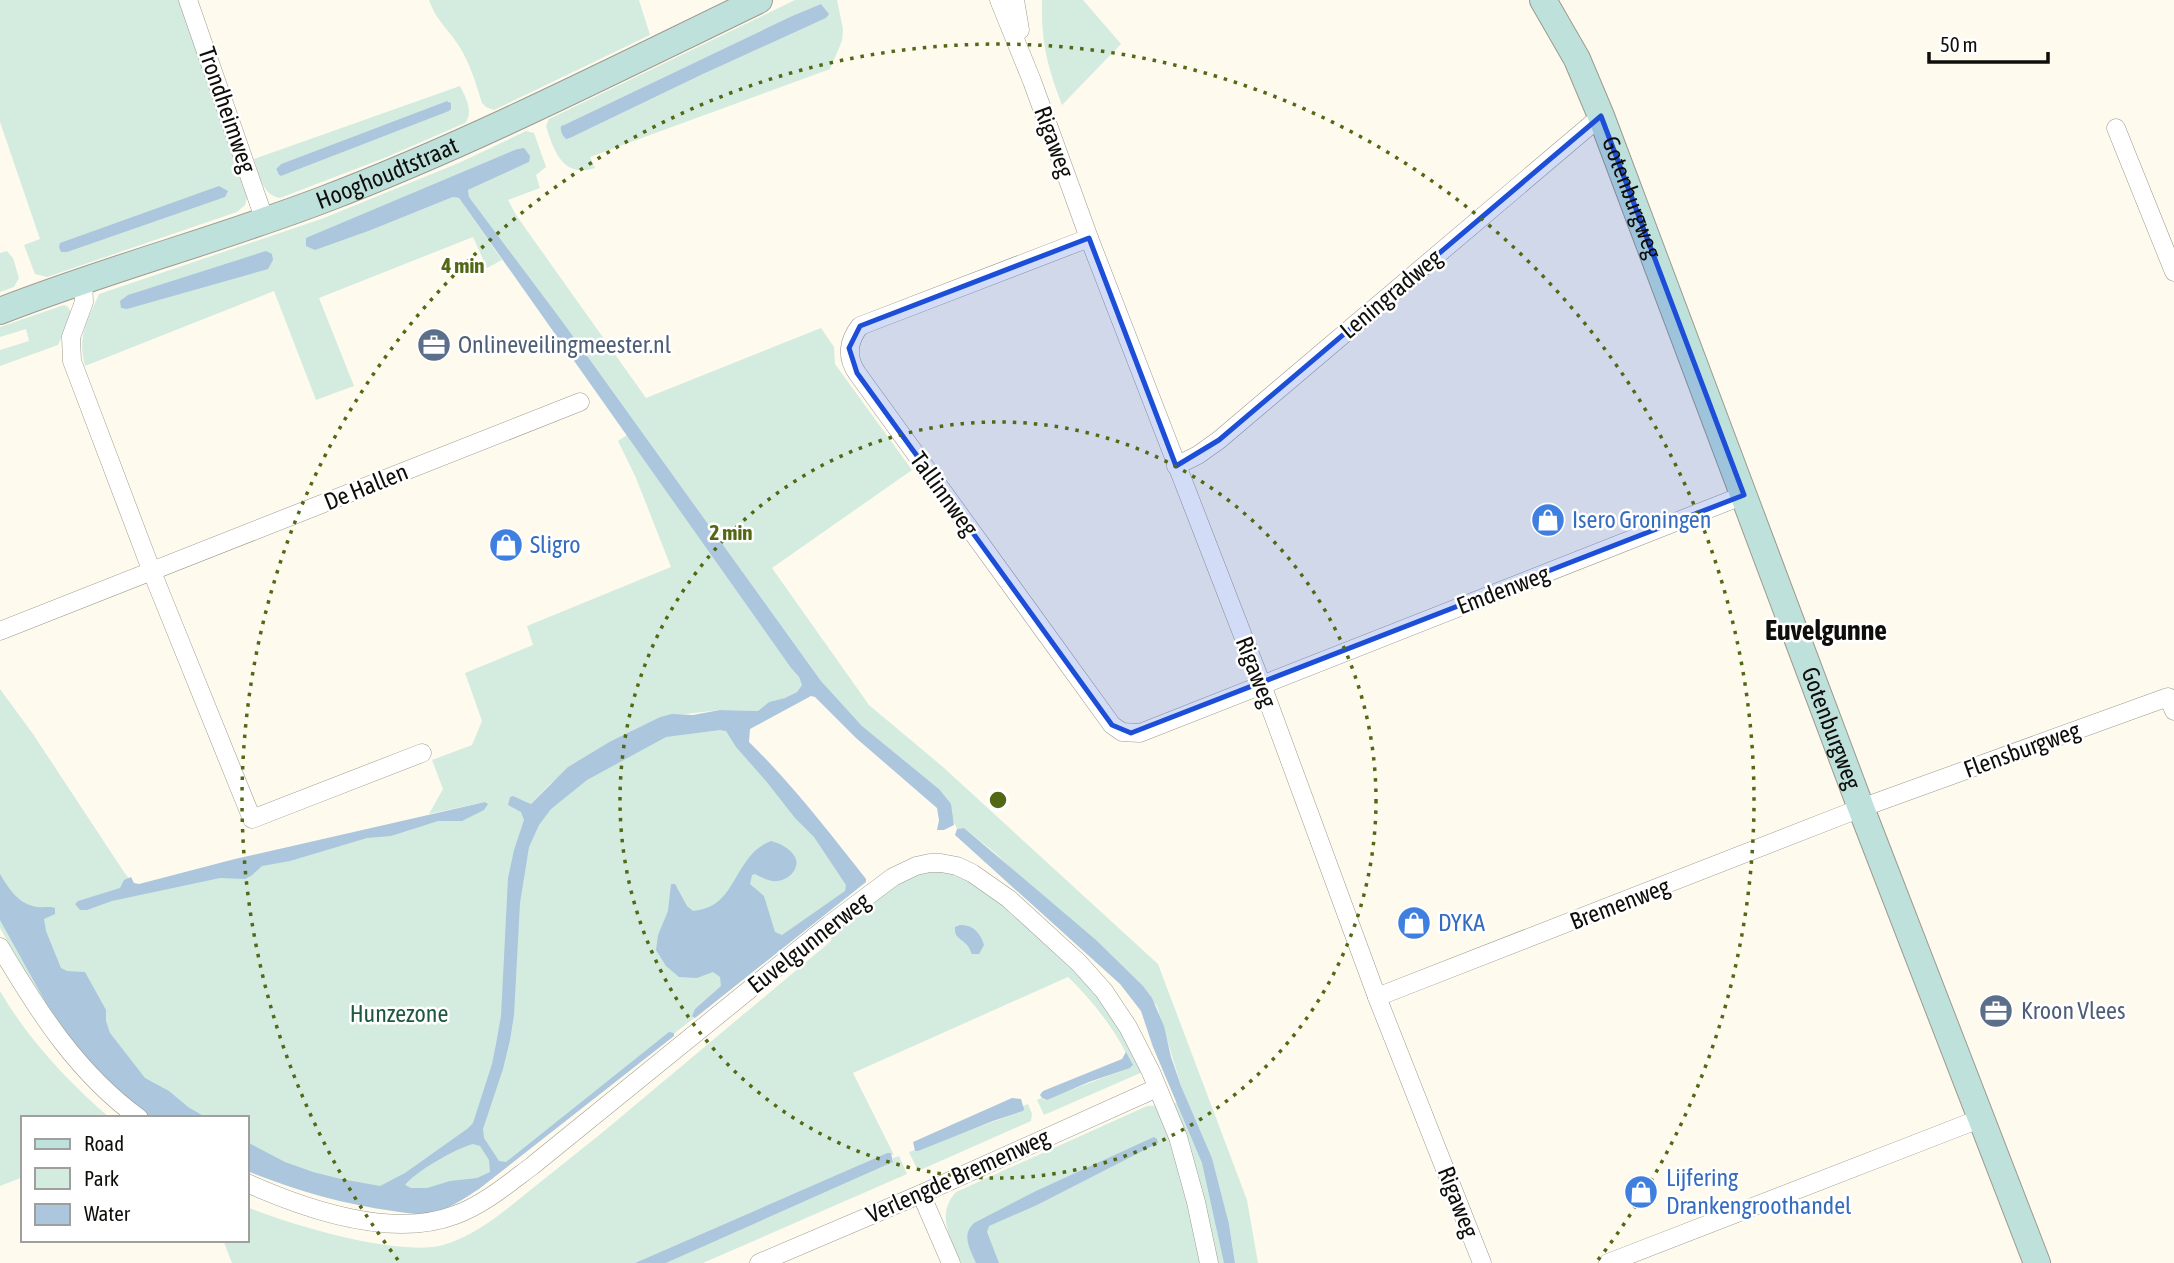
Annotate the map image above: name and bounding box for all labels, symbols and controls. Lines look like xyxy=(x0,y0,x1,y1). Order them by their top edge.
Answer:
scale bar xyxy=(1929,21,2048,65)
text: 50 m xyxy=(1940,32,1978,56)
street label: Trondheimweg xyxy=(193,43,262,177)
street label: Rigaweg xyxy=(1029,103,1080,182)
street label: Hooghoudtstraat xyxy=(312,131,462,214)
street label: Gotenburgweg xyxy=(1597,133,1668,263)
street label: Leningradweg xyxy=(1335,243,1447,344)
text: 4 min xyxy=(441,253,484,277)
office icon: Onlineveilingmeester.nl xyxy=(415,326,453,364)
place label: Onlineveilingmeester.nl xyxy=(458,331,672,358)
street label: Tallinnweg xyxy=(905,447,984,541)
street label: De Hallen xyxy=(320,458,412,515)
shop icon: Isero Groningen xyxy=(1529,501,1567,539)
place label: Isero Groningen xyxy=(1572,506,1711,533)
text: 2 min xyxy=(710,520,752,544)
shop icon: Sligro xyxy=(487,526,525,564)
place label: Sligro xyxy=(530,531,581,558)
street label: Emdenweg xyxy=(1453,559,1553,619)
district label: Euvelgunne xyxy=(1765,614,1887,646)
street label: Rigaweg xyxy=(1231,633,1283,712)
street label: Gotenburgweg xyxy=(1796,663,1867,794)
street label: Flensburgweg xyxy=(1960,716,2084,783)
centre of rings xyxy=(986,788,1010,812)
street label: Bremenweg xyxy=(1566,872,1674,935)
street label: Euvelgunnerweg xyxy=(743,886,875,998)
shop icon: DYKA xyxy=(1395,904,1433,942)
place label: DYKA xyxy=(1438,909,1485,936)
office icon: Kroon Vlees xyxy=(1977,992,2015,1030)
place label: Kroon Vlees xyxy=(2021,997,2125,1024)
park label: Hunzezone xyxy=(350,1000,448,1027)
legend xyxy=(21,1116,248,1242)
street label: Verlengde Bremenweg xyxy=(862,1123,1054,1228)
text: Road xyxy=(84,1131,124,1155)
street label: Rigaweg xyxy=(1433,1163,1485,1242)
place label: Lijfering Drankengroothandel xyxy=(1666,1164,1852,1219)
text: Park xyxy=(84,1166,119,1190)
shop icon: Lijfering Drankengroothandel xyxy=(1622,1173,1660,1211)
text: Water xyxy=(84,1201,131,1225)

